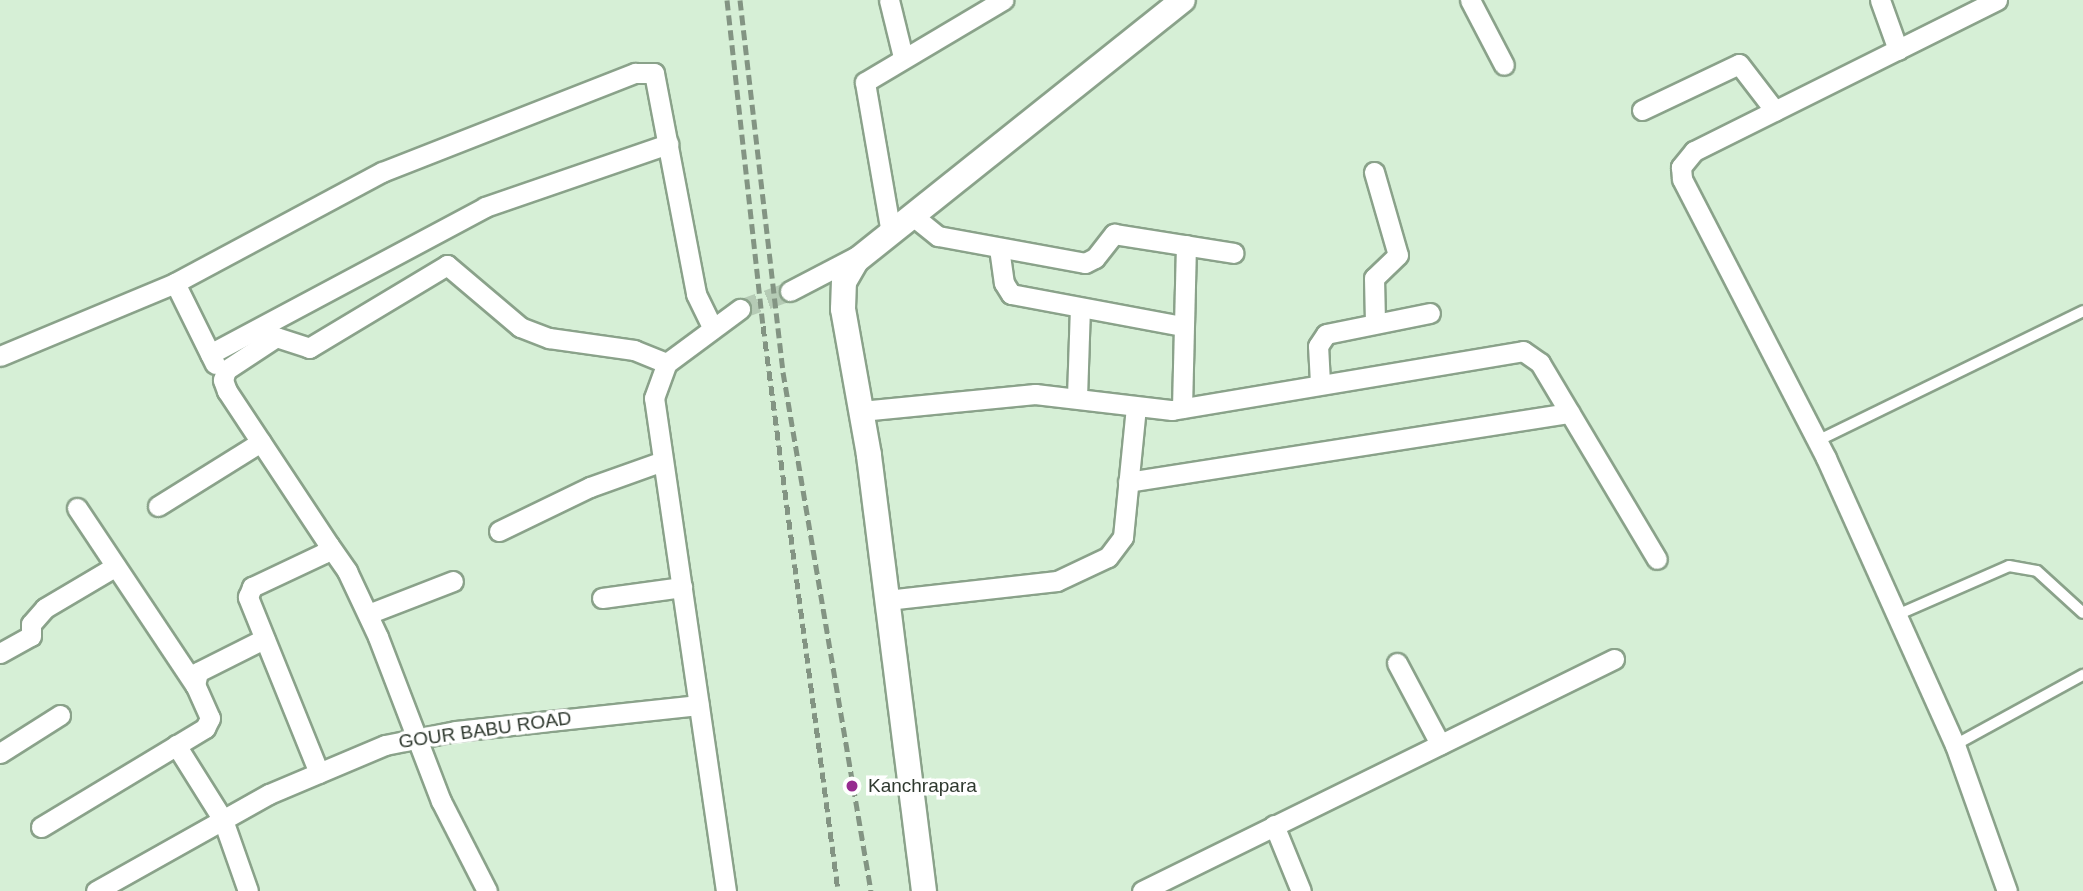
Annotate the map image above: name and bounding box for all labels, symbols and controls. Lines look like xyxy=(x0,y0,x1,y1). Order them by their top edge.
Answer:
street label: GOUR BABU ROAD xyxy=(397,707,573,753)
place label: Kanchrapara xyxy=(868,775,977,797)
marker: Kanchrapara xyxy=(842,776,862,796)

